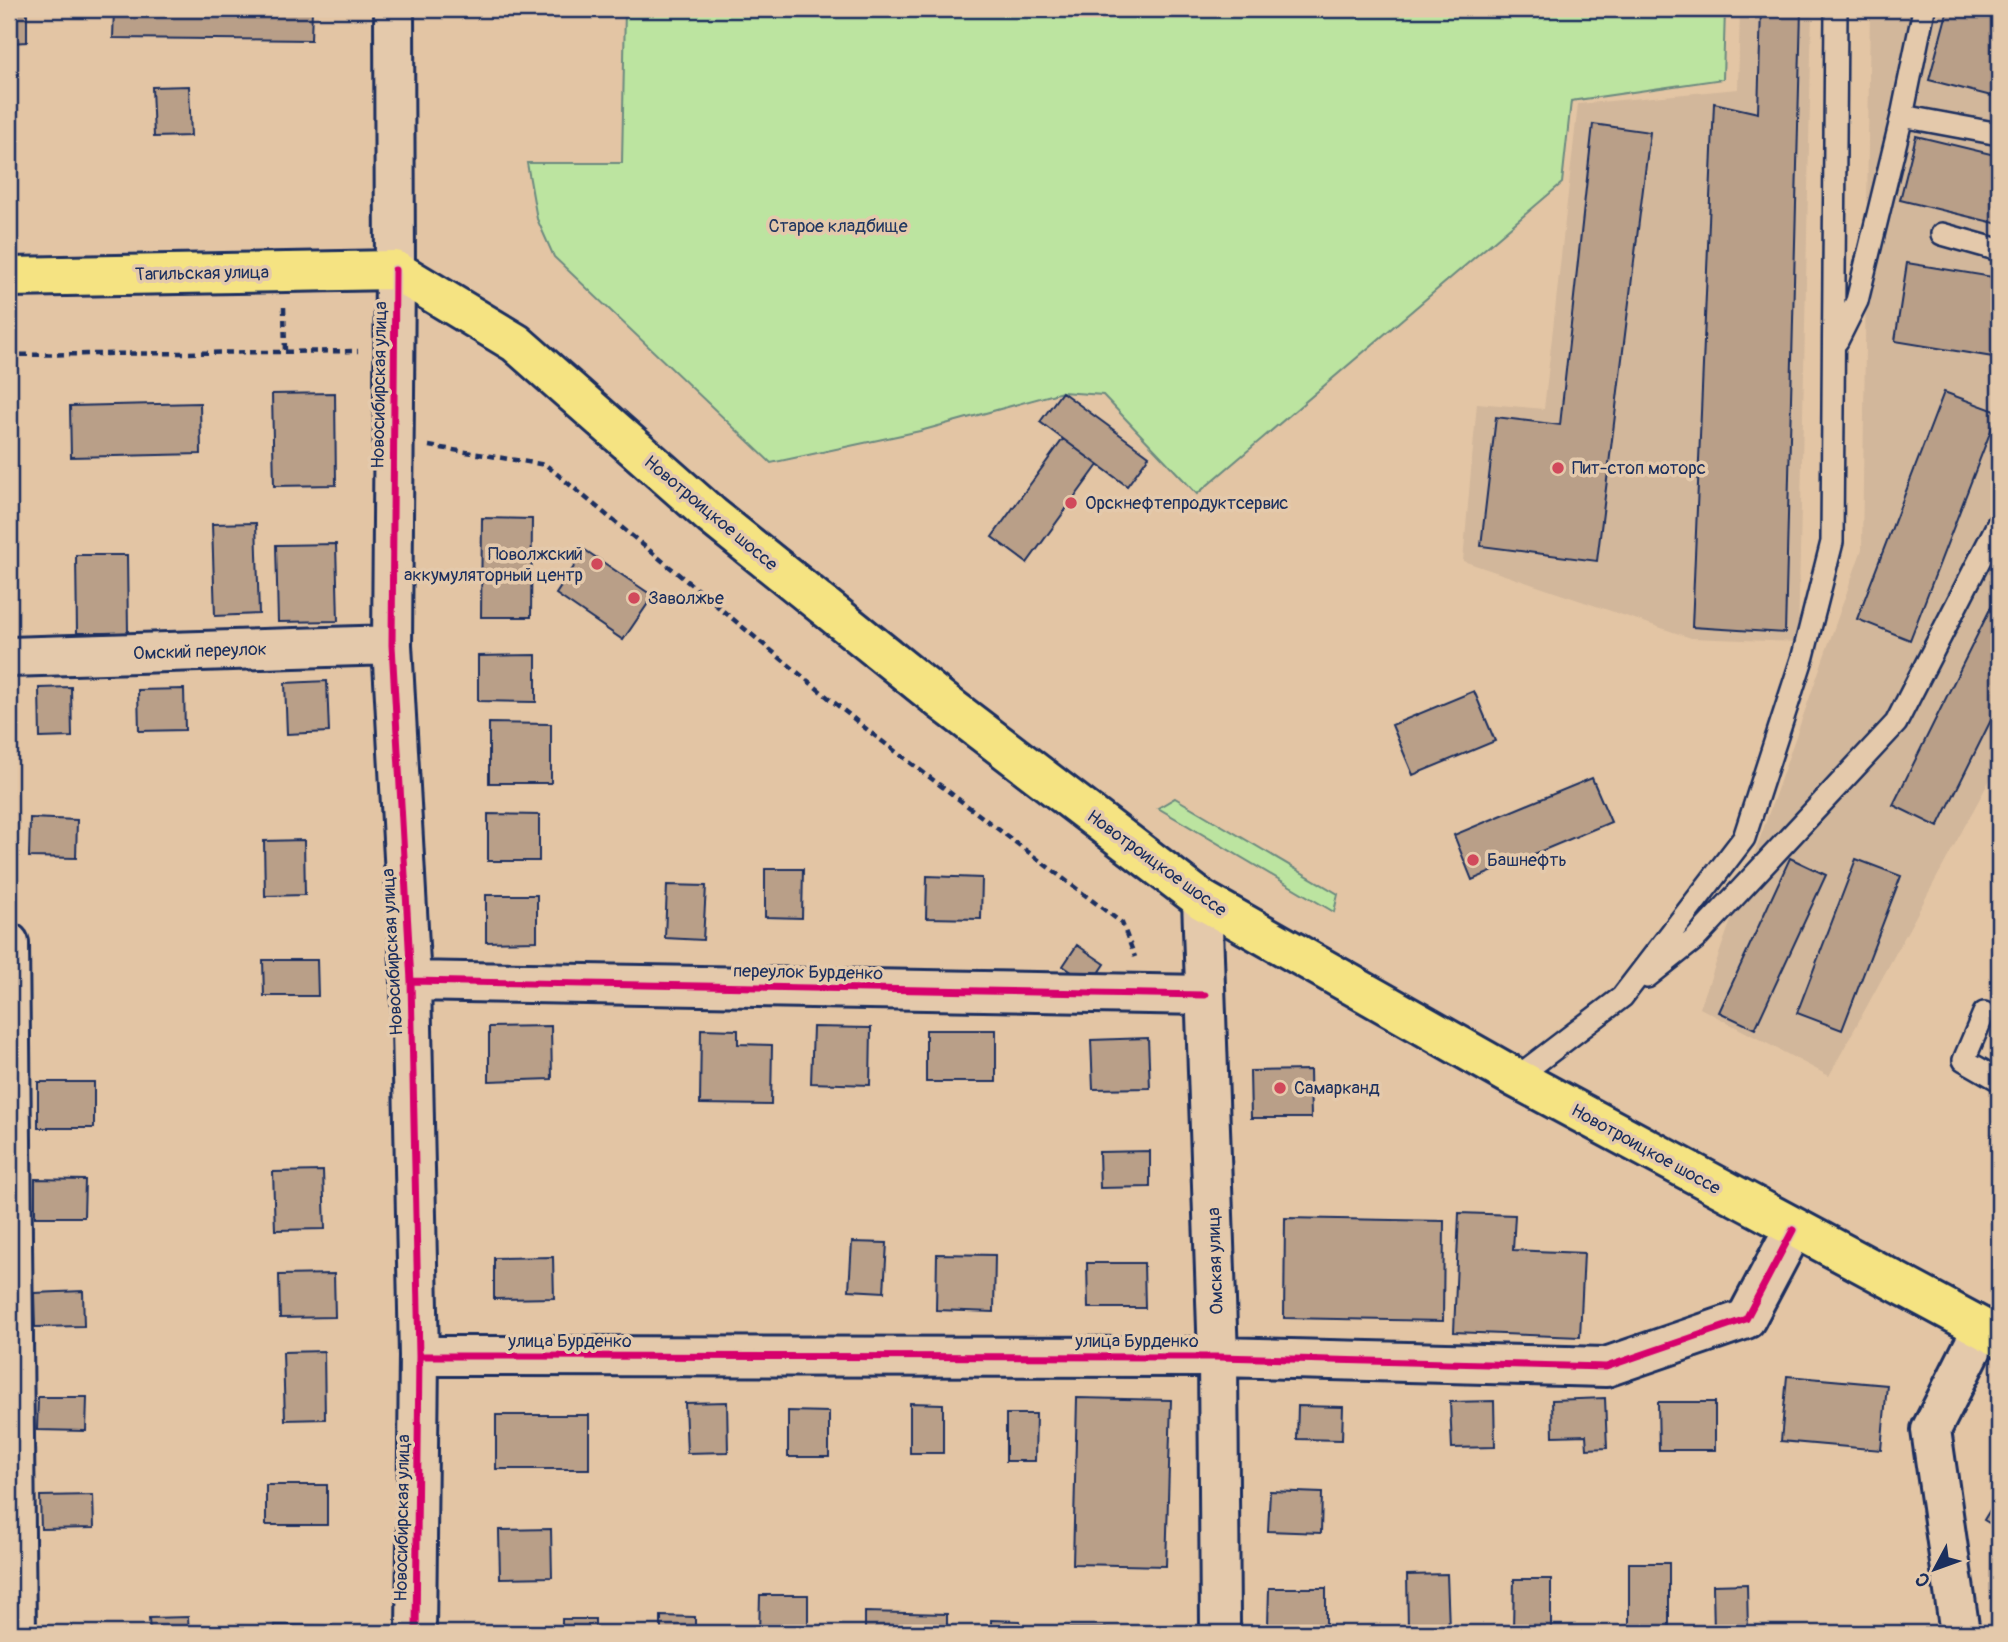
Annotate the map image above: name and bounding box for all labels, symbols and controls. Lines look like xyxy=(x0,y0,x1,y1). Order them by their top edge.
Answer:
park label: Старое кладбище xyxy=(768,215,908,238)
street label: Тагильская улица xyxy=(135,261,269,286)
street label: Новосибирская улица xyxy=(367,301,392,469)
street label: Новотроицкое шоссе xyxy=(639,451,782,576)
place label: Пит-стоп моторс xyxy=(1572,457,1706,480)
marker: Пит-стоп моторс xyxy=(1550,460,1566,476)
place label: Орскнефтепродуктсервис xyxy=(1085,492,1288,515)
marker: Орскнефтепродуктсервис xyxy=(1063,495,1079,511)
place label: Поволжский аккумуляторный центр xyxy=(404,543,583,587)
marker: Поволжский аккумуляторный центр xyxy=(589,556,605,572)
place label: Заволжье xyxy=(648,587,724,610)
marker: Заволжье xyxy=(626,590,642,606)
street label: Омский переулок xyxy=(133,638,267,665)
street label: Новотроицкое шоссе xyxy=(1082,805,1231,922)
place label: Башнефть xyxy=(1487,849,1567,872)
marker: Башнефть xyxy=(1465,852,1481,868)
street label: Новосибирская улица xyxy=(377,868,408,1036)
street label: переулок Бурденко xyxy=(733,960,884,985)
place label: Самарканд xyxy=(1294,1077,1380,1100)
marker: Самарканд xyxy=(1272,1080,1288,1096)
street label: Новотроицкое шоссе xyxy=(1567,1099,1725,1200)
street label: Омская улица xyxy=(1202,1207,1229,1315)
street label: улица Бурденко xyxy=(507,1330,632,1353)
street label: улица Бурденко xyxy=(1074,1330,1199,1353)
street label: Новосибирская улица xyxy=(390,1434,415,1602)
north arrow xyxy=(1899,1534,1969,1604)
text: С xyxy=(1910,1567,1936,1592)

